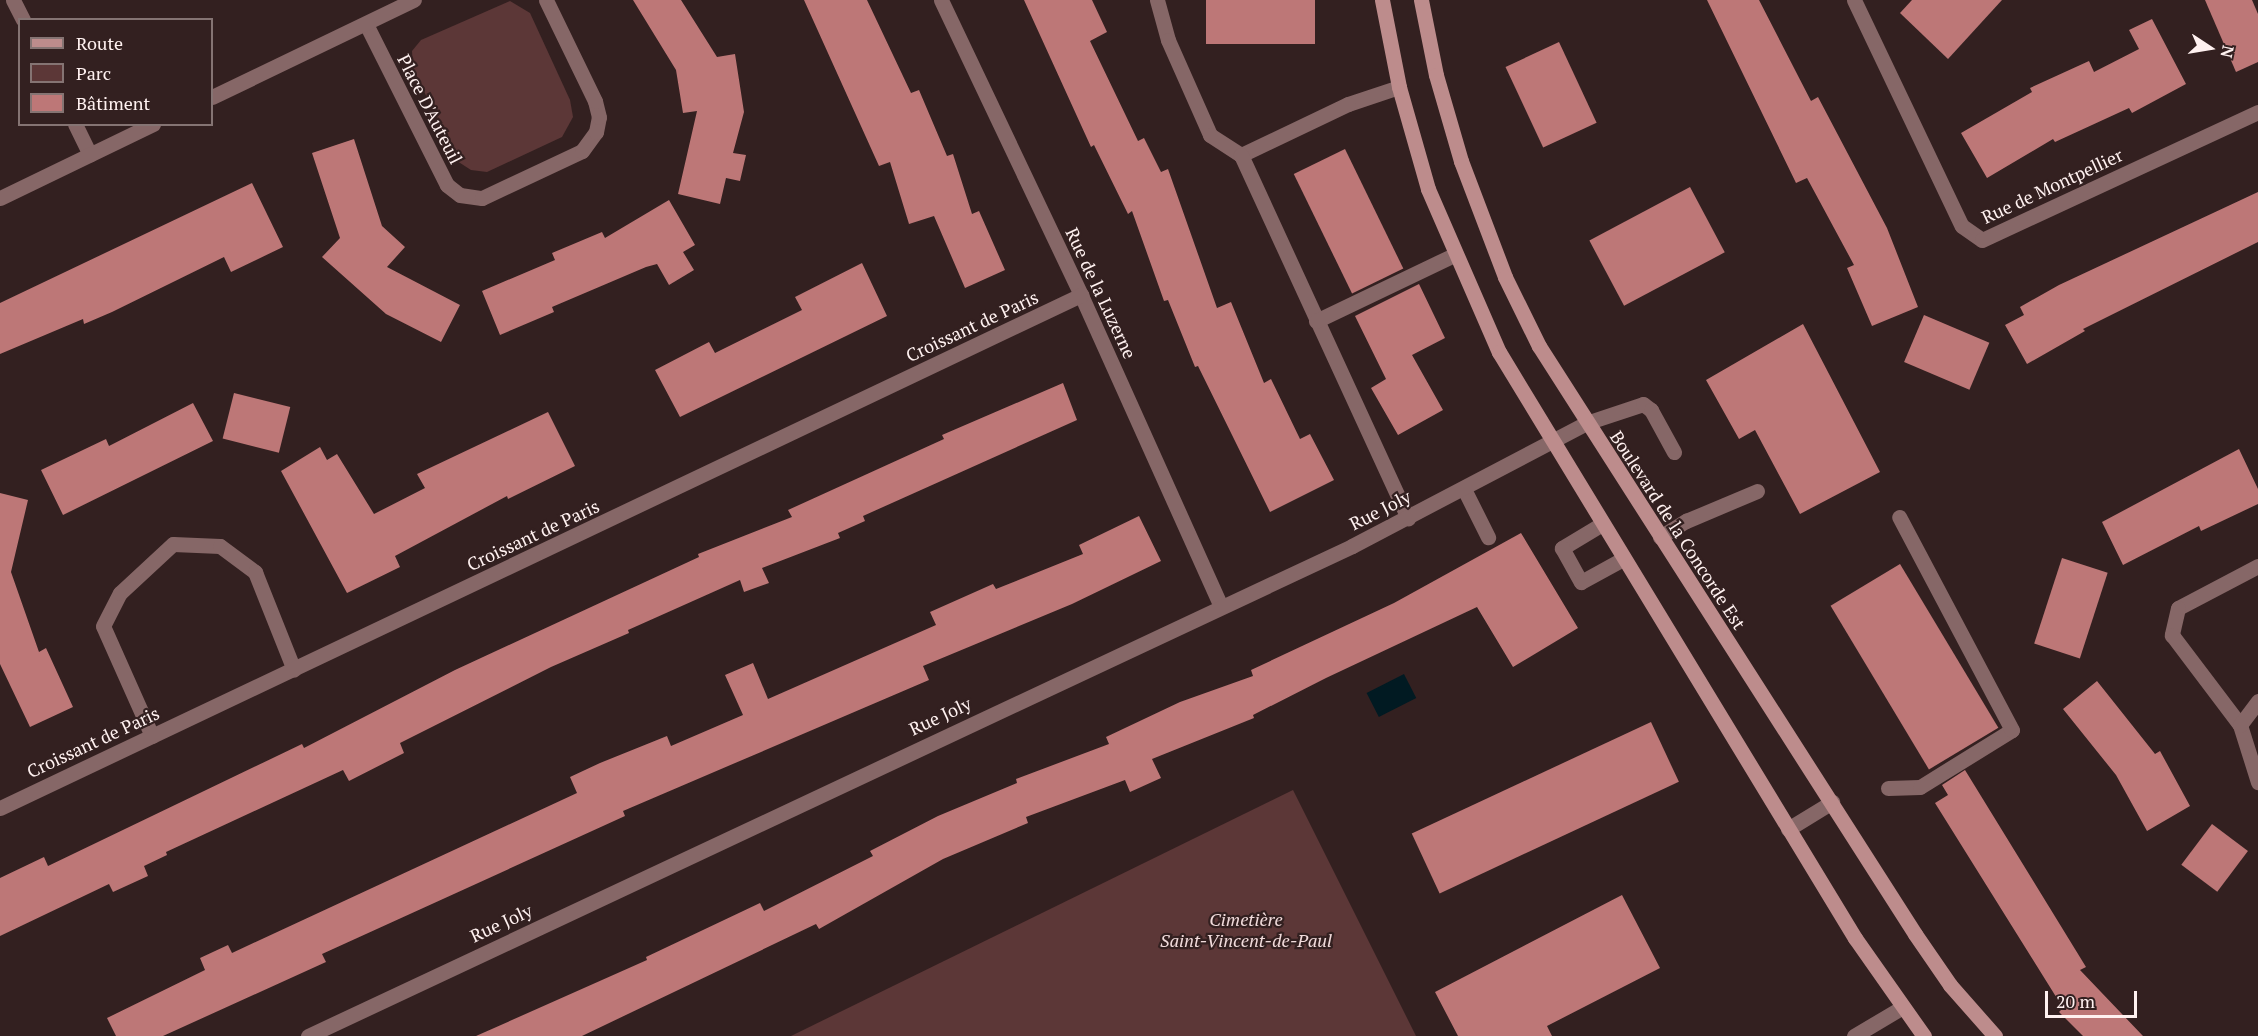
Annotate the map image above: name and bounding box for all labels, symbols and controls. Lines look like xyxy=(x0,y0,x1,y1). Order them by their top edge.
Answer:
legend xyxy=(18,18,213,126)
north arrow xyxy=(2180,18,2240,78)
text: Route xyxy=(76,31,123,55)
text: N xyxy=(2216,44,2240,60)
street label: Place D'Auteuil xyxy=(393,50,467,168)
text: Parc xyxy=(76,61,111,85)
text: Bâtiment xyxy=(76,91,150,115)
street label: Rue de Montpellier xyxy=(1978,144,2126,228)
street label: Rue de la Luzerne xyxy=(1061,224,1141,362)
street label: Croissant de Paris xyxy=(902,286,1042,366)
street label: Boulevard de la Concorde Est xyxy=(1606,427,1750,633)
street label: Rue Joly xyxy=(1346,485,1414,535)
street label: Croissant de Paris xyxy=(463,495,603,575)
street label: Rue Joly xyxy=(906,692,974,740)
street label: Croissant de Paris xyxy=(23,702,163,782)
street label: Rue Joly xyxy=(467,899,535,947)
park label: Cimetière Saint-Vincent-de-Paul xyxy=(1160,909,1332,952)
scale bar xyxy=(2048,979,2140,1017)
text: 20 m xyxy=(2056,989,2095,1013)

